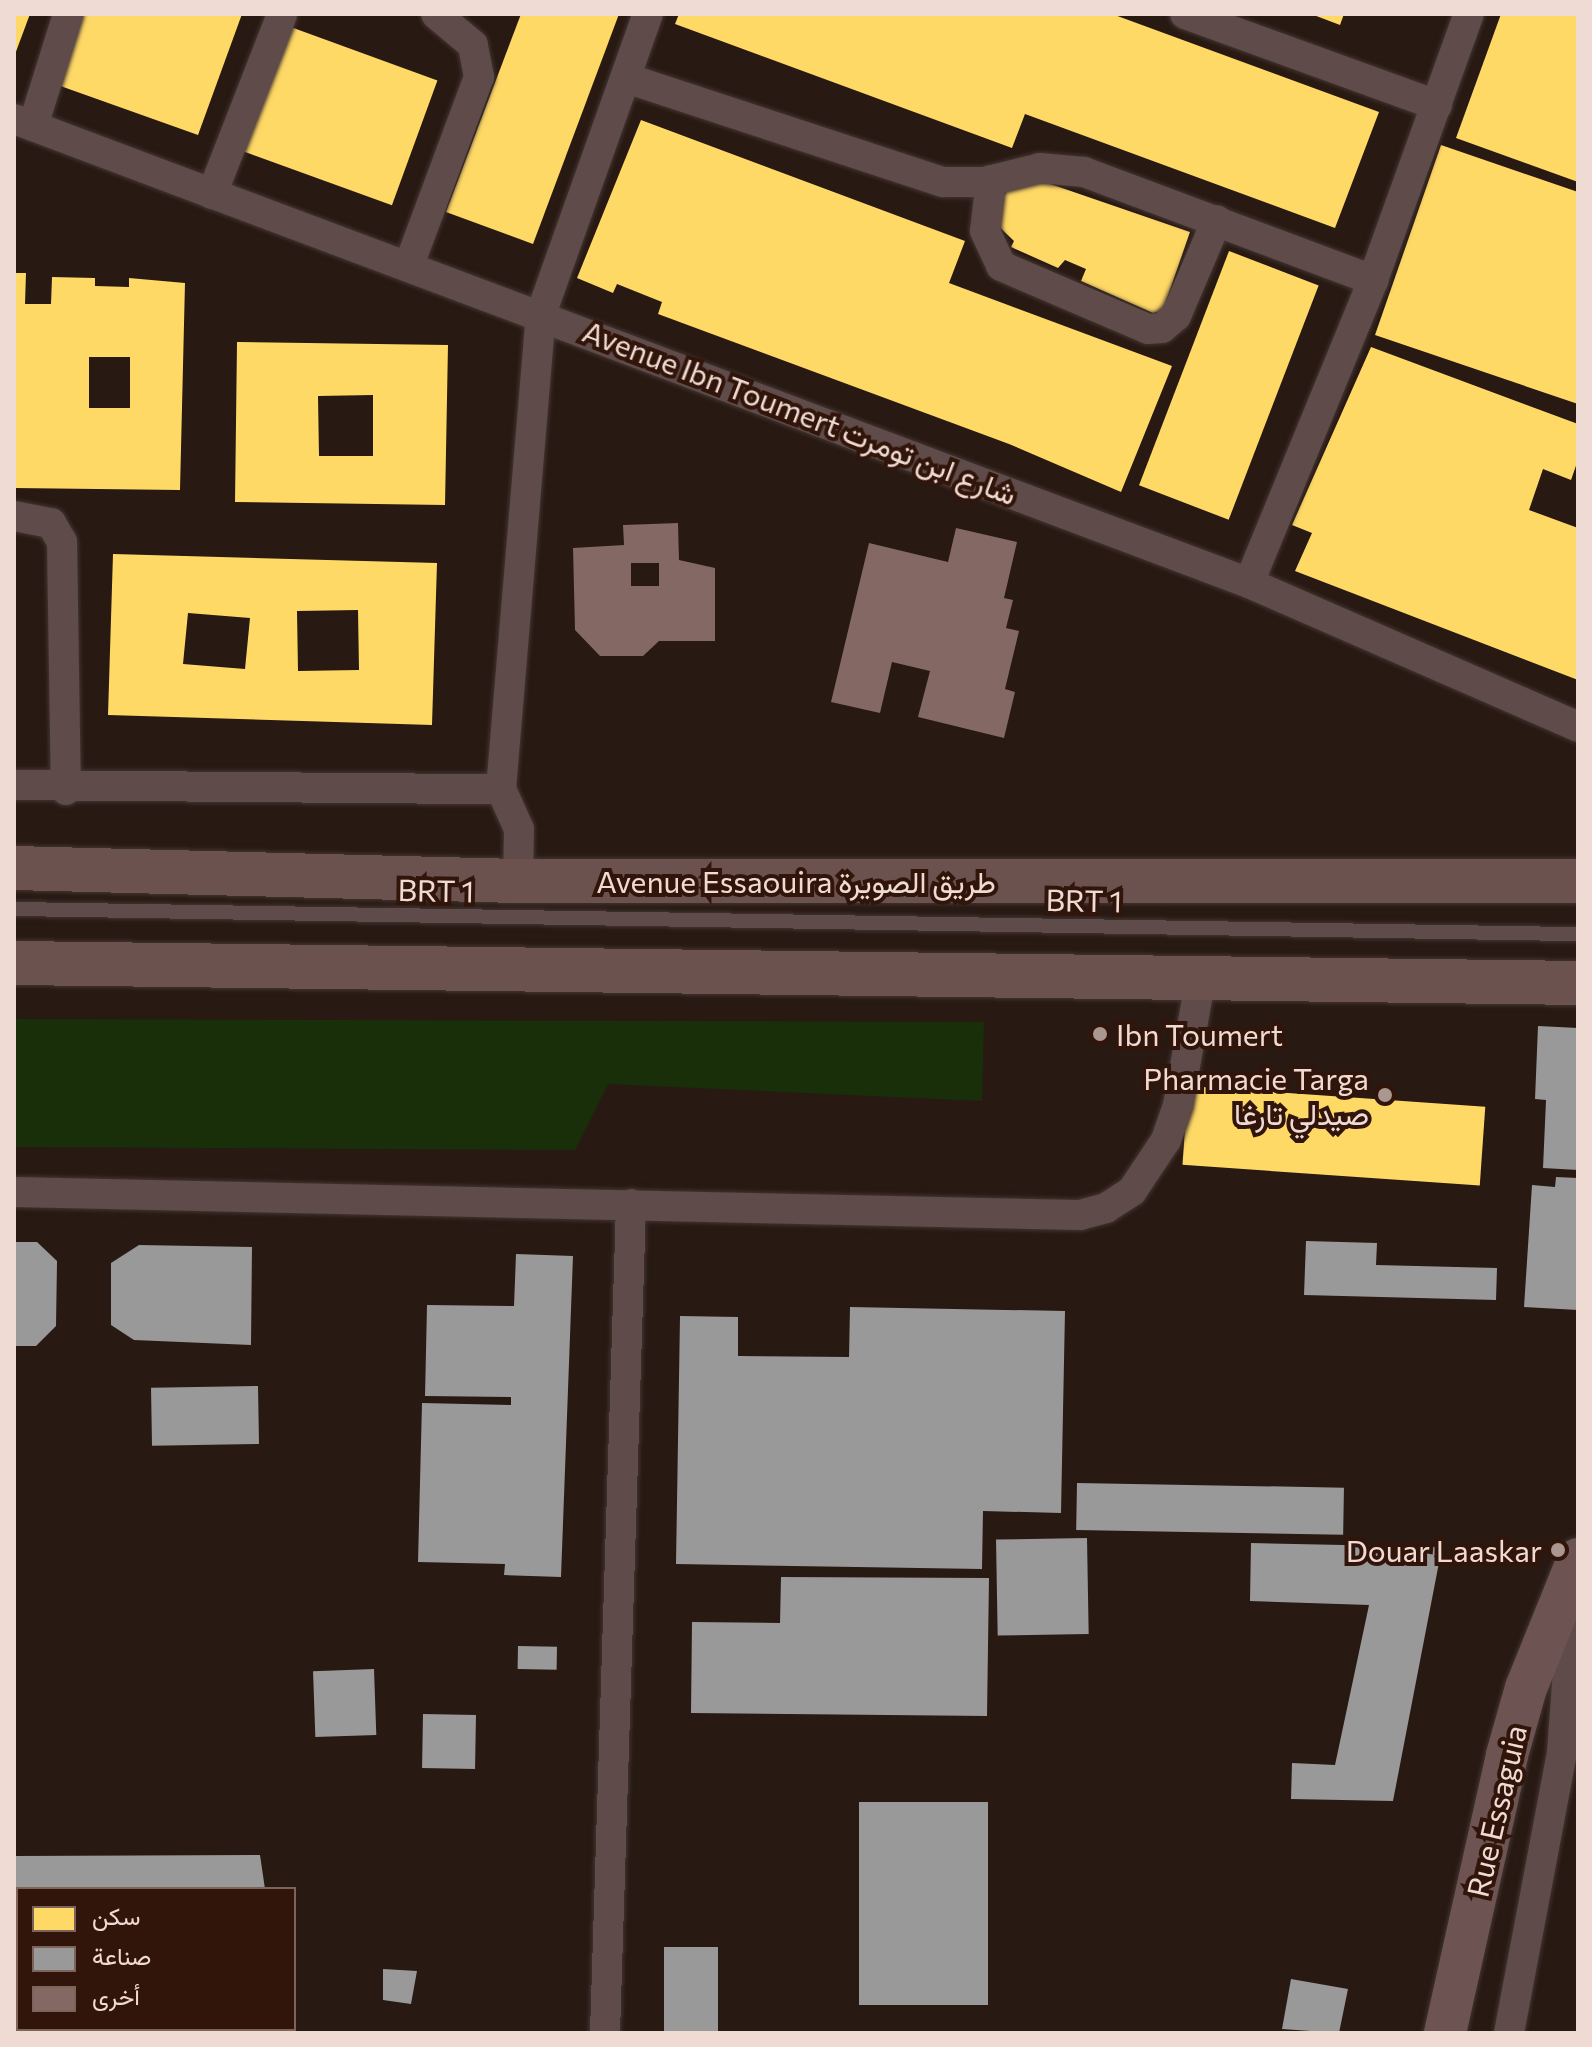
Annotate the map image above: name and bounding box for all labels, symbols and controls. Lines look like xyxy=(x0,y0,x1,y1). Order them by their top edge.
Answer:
street label: Avenue Ibn Toumert شارع ابن تومرت xyxy=(578,312,1022,512)
street label: Avenue Essaouira طريق الصويرة xyxy=(596,863,996,899)
street label: BRT 1 xyxy=(397,871,475,909)
street label: BRT 1 xyxy=(1045,881,1123,919)
place label: Ibn Toumert xyxy=(1116,1016,1283,1052)
marker: Ibn Toumert xyxy=(1091,1025,1109,1043)
place label: Pharmacie Targa صيدلي تارغا xyxy=(1143,1060,1369,1130)
marker: Pharmacie Targa صيدلي تارغا xyxy=(1376,1086,1394,1104)
place label: Douar Laaskar xyxy=(1346,1532,1542,1568)
marker: Douar Laaskar xyxy=(1549,1541,1567,1559)
street label: Rue Essaguia xyxy=(1459,1722,1533,1900)
legend xyxy=(16,1887,296,2031)
text: سكن xyxy=(92,1901,141,1930)
text: صناعة xyxy=(92,1941,151,1970)
text: أخرى xyxy=(92,1981,140,2010)

